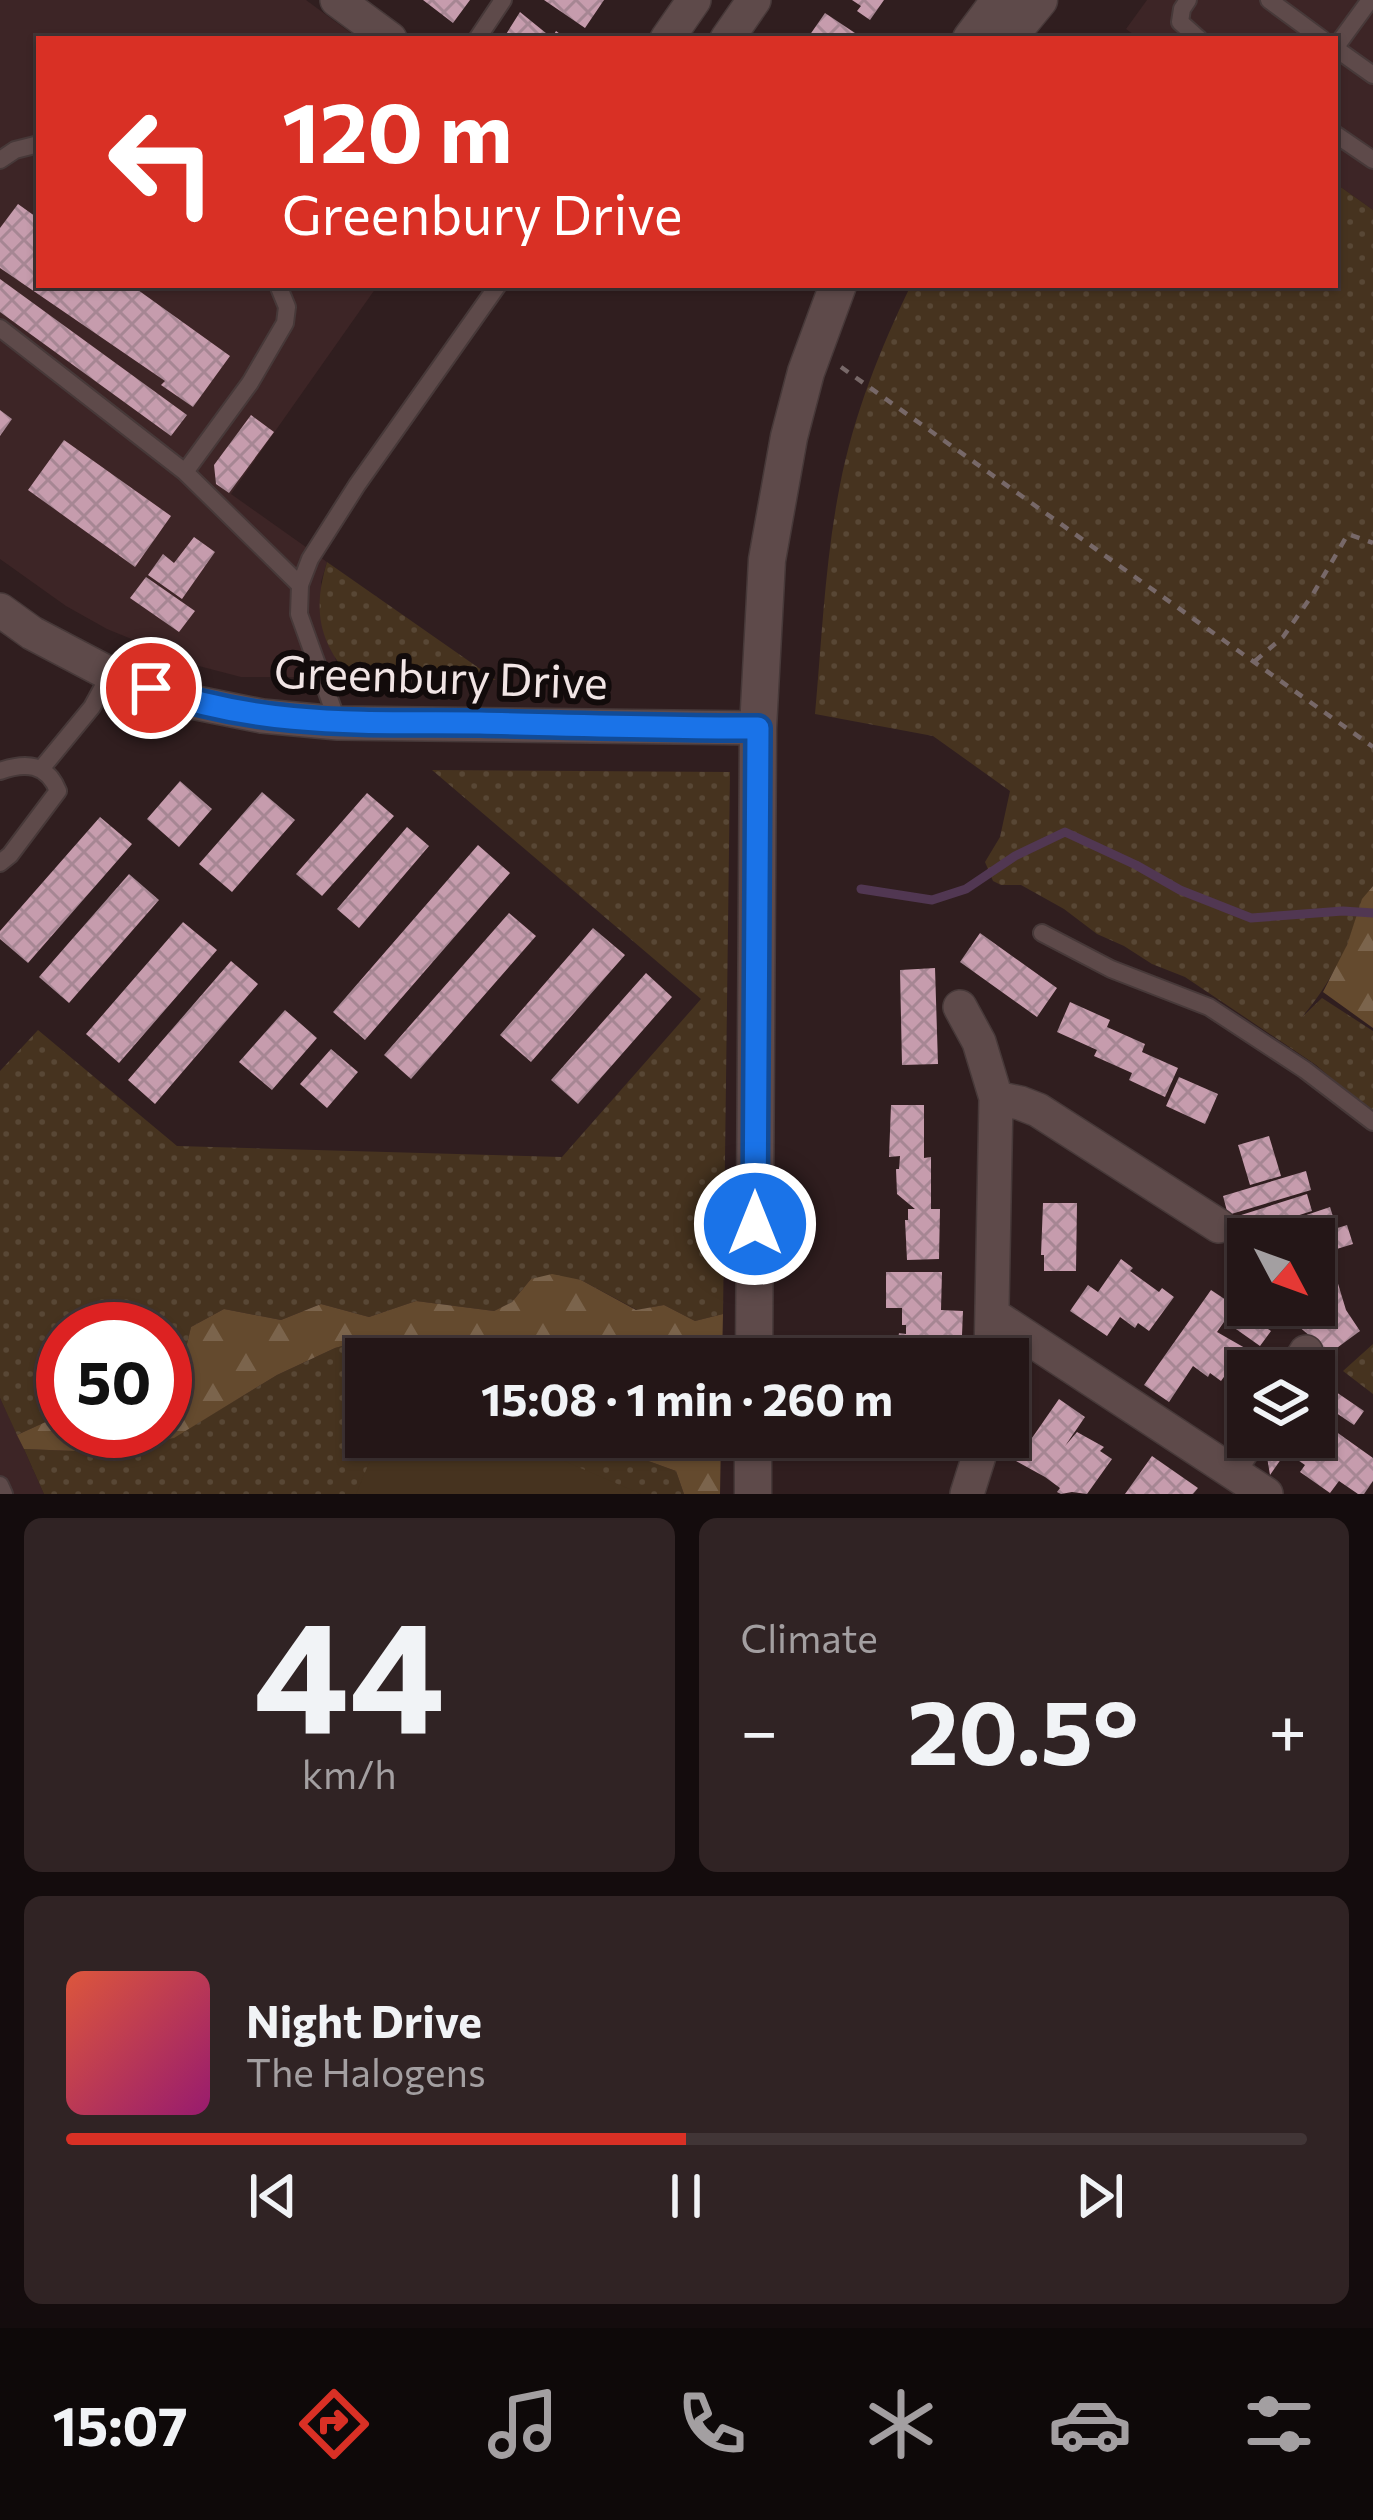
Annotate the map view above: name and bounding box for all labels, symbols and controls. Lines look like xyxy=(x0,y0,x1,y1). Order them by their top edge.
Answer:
text: 120 m xyxy=(282,78,512,180)
icon: left xyxy=(84,84,240,240)
text: Greenbury Drive xyxy=(282,180,683,246)
pin xyxy=(100,637,202,739)
street label: Greenbury Drive xyxy=(273,642,609,708)
icon: arrive xyxy=(118,655,184,721)
position arrow xyxy=(692,1161,818,1287)
north arrow xyxy=(1227,1218,1335,1326)
map controls xyxy=(1227,1218,1335,1458)
speed limit sign: 50 xyxy=(36,1302,192,1458)
button: layers xyxy=(1227,1350,1335,1458)
text: 15:08 · 1 min · 260 m xyxy=(481,1370,893,1425)
text: 44 xyxy=(254,1575,445,1766)
text: Climate xyxy=(741,1613,878,1661)
text: 20.5° xyxy=(908,1673,1139,1784)
text: − xyxy=(741,1688,778,1769)
text: + xyxy=(1268,1688,1307,1769)
text: km/h xyxy=(302,1749,397,1797)
text: Night Drive xyxy=(246,1992,482,2047)
text: The Halogens xyxy=(246,2047,486,2095)
icon: previous xyxy=(240,2163,306,2229)
icon: pause xyxy=(653,2163,719,2229)
icon: next xyxy=(1067,2163,1133,2229)
icon: directions xyxy=(292,2382,376,2466)
icon: music xyxy=(481,2382,565,2466)
icon: phone xyxy=(670,2382,754,2466)
icon: climate xyxy=(859,2382,943,2466)
icon: car xyxy=(1048,2382,1132,2466)
icon: filters xyxy=(1237,2382,1321,2466)
text: 15:07 xyxy=(52,2391,188,2457)

